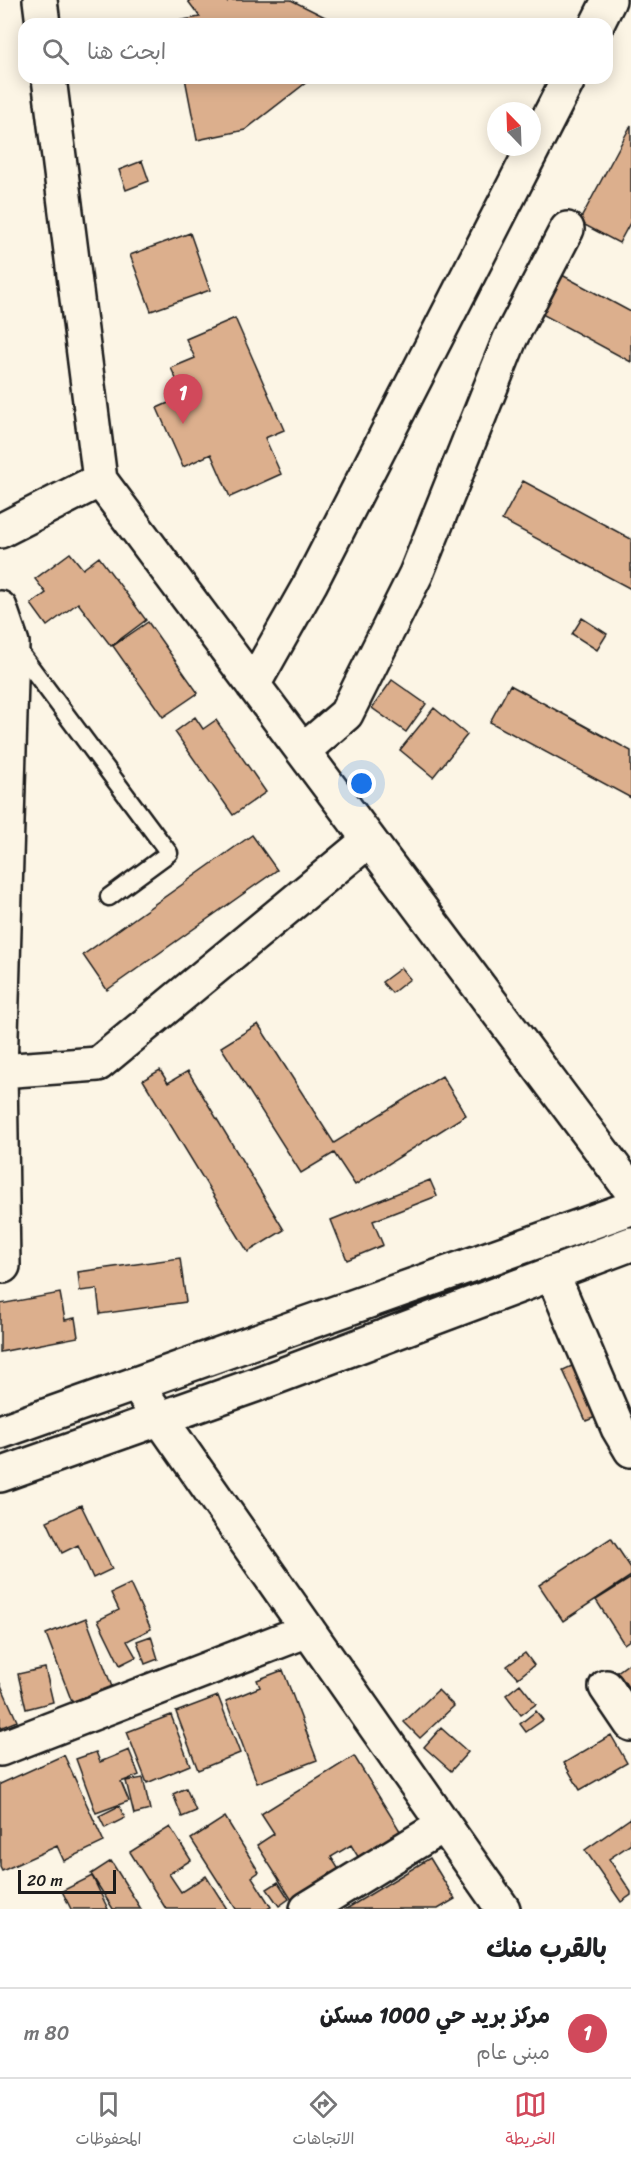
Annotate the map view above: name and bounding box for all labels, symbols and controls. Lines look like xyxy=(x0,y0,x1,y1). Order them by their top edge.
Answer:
search box xyxy=(18,18,613,84)
text: ابحث هنا xyxy=(87,32,166,71)
icon: search xyxy=(39,35,72,68)
north arrow xyxy=(487,102,541,156)
pin: 1 xyxy=(164,374,202,424)
your location xyxy=(347,769,376,798)
text: 20 m xyxy=(27,1866,63,1895)
scale bar xyxy=(18,1867,116,1894)
text: بالقرب منك xyxy=(486,1925,607,1971)
text: مركز بريد حي 1000 مسكن xyxy=(320,1996,550,2035)
text: 80 m xyxy=(24,2016,69,2051)
text: 1 xyxy=(583,2016,592,2051)
text: مبنى عام xyxy=(476,2035,550,2070)
tab: المحفوظات xyxy=(76,2088,141,2153)
tab: الاتجاهات xyxy=(293,2088,354,2153)
tab: الخريطة xyxy=(506,2088,555,2153)

